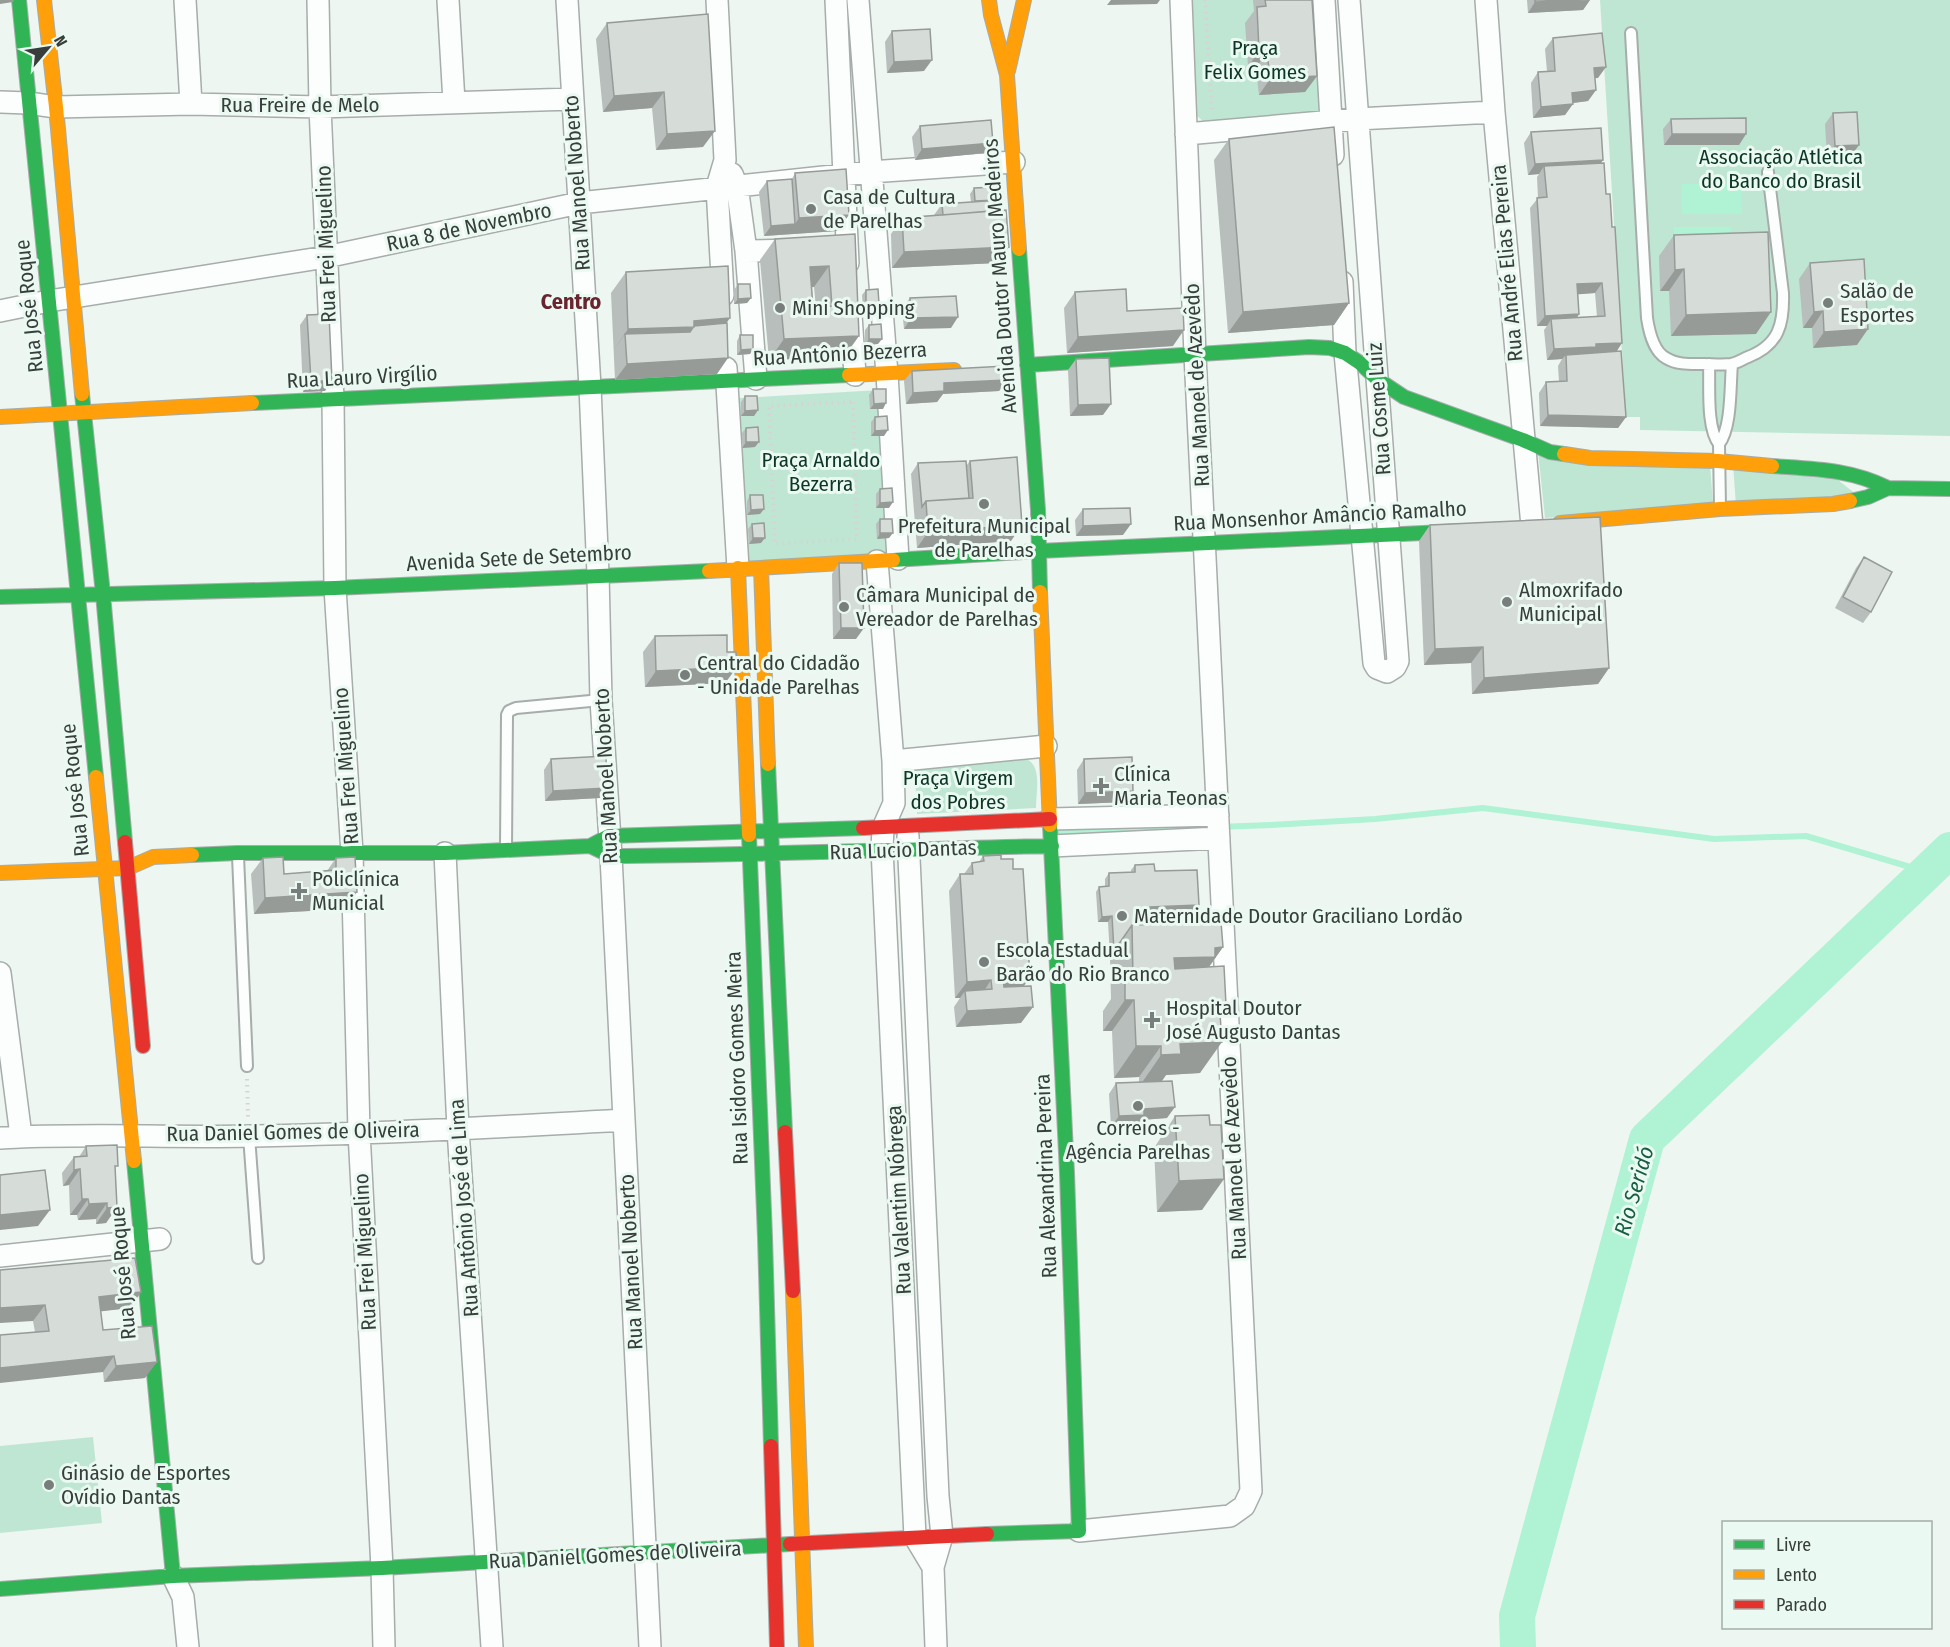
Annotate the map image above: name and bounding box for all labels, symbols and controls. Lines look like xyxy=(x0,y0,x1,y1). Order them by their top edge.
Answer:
north arrow xyxy=(18,18,78,78)
text: N xyxy=(50,32,71,50)
park label: Praça Felix Gomes xyxy=(1204,35,1306,85)
street label: Rua Freire de Melo xyxy=(221,92,379,118)
street label: Rua Manoel Noberto xyxy=(558,94,596,272)
street label: Avenida Doutor Mauro Medeiros xyxy=(977,138,1023,414)
park label: Associação Atlética do Banco do Brasil xyxy=(1699,144,1863,194)
street label: Rua André Elias Pereira xyxy=(1485,163,1529,363)
street label: Rua Frei Miguelino xyxy=(310,165,342,323)
place label: Casa de Cultura de Parelhas xyxy=(823,184,956,234)
street label: Rua 8 de Novembro xyxy=(384,197,554,257)
marker: Casa de Cultura de Parelhas xyxy=(804,202,818,216)
street label: Rua José Roque xyxy=(9,238,49,374)
place label: Salão de Esportes xyxy=(1840,278,1914,328)
street label: Rua Manoel de Azevêdo xyxy=(1179,283,1215,487)
district label: Centro xyxy=(541,288,602,315)
place label: Mini Shopping xyxy=(792,295,915,321)
marker: Salão de Esportes xyxy=(1821,296,1835,310)
marker: Mini Shopping xyxy=(773,301,787,315)
street label: Rua Antônio Bezerra xyxy=(752,336,928,372)
street label: Rua Cosme Luiz xyxy=(1361,342,1397,476)
street label: Rua Lauro Virgílio xyxy=(286,360,438,394)
park label: Praça Arnaldo Bezerra xyxy=(762,447,880,497)
street label: Rua Monsenhor Amâncio Ramalho xyxy=(1173,495,1467,537)
marker: Prefeitura Municipal de Parelhas xyxy=(977,497,991,511)
place label: Prefeitura Municipal de Parelhas xyxy=(898,513,1071,563)
street label: Avenida Sete de Setembro xyxy=(406,539,632,577)
place label: Almoxrifado Municipal xyxy=(1519,577,1623,627)
place label: Câmara Municipal de Vereador de Parelhas xyxy=(856,582,1038,632)
marker: Almoxrifado Municipal xyxy=(1500,595,1514,609)
marker: Câmara Municipal de Vereador de Parelhas xyxy=(837,600,851,614)
place label: Central do Cidadão - Unidade Parelhas xyxy=(697,650,860,700)
marker: Central do Cidadão - Unidade Parelhas xyxy=(678,668,692,682)
street label: Rua Frei Miguelino xyxy=(328,686,364,846)
street label: Rua Manoel Noberto xyxy=(588,687,624,865)
street label: Rua José Roque xyxy=(55,722,95,858)
place label: Clínica Maria Teonas xyxy=(1114,761,1227,811)
park label: Praça Virgem dos Pobres xyxy=(903,765,1013,815)
marker: Clínica Maria Teonas xyxy=(1092,777,1110,795)
street label: Rua Lucio Dantas xyxy=(829,834,977,866)
place label: Policlínica Municial xyxy=(312,866,400,916)
marker: Policlínica Municial xyxy=(290,882,308,900)
place label: Maternidade Doutor Graciliano Lordão xyxy=(1134,903,1463,929)
marker: Maternidade Doutor Graciliano Lordão xyxy=(1115,909,1129,923)
place label: Escola Estadual Barão do Rio Branco xyxy=(996,937,1170,987)
street label: Rua Isidoro Gomes Meira xyxy=(720,951,754,1165)
marker: Escola Estadual Barão do Rio Branco xyxy=(977,955,991,969)
place label: Hospital Doutor José Augusto Dantas xyxy=(1166,995,1340,1045)
marker: Hospital Doutor José Augusto Dantas xyxy=(1143,1011,1161,1029)
street label: Rua Manoel de Azevêdo xyxy=(1216,1056,1252,1260)
street label: Rua Alexandrina Pereira xyxy=(1029,1073,1063,1279)
street label: Rua Antônio José de Lima xyxy=(443,1098,485,1318)
marker: Correios - Agência Parelhas xyxy=(1131,1099,1145,1113)
street label: Rua Valentim Nóbrega xyxy=(881,1105,917,1295)
place label: Correios - Agência Parelhas xyxy=(1066,1115,1210,1165)
street label: Rua Daniel Gomes de Oliveira xyxy=(166,1117,420,1147)
water label: Rio Seridó xyxy=(1608,1143,1660,1239)
street label: Rua Frei Miguelino xyxy=(348,1173,382,1331)
street label: Rua Manoel Noberto xyxy=(613,1173,649,1351)
street label: Rua José Roque xyxy=(104,1205,142,1341)
place label: Ginásio de Esportes Ovídio Dantas xyxy=(61,1460,231,1510)
marker: Ginásio de Esportes Ovídio Dantas xyxy=(42,1478,56,1492)
legend xyxy=(1722,1521,1932,1629)
text: Livre xyxy=(1776,1534,1811,1556)
street label: Rua Daniel Gomes de Oliveira xyxy=(488,1535,742,1575)
text: Lento xyxy=(1776,1564,1817,1586)
text: Parado xyxy=(1776,1594,1827,1616)

